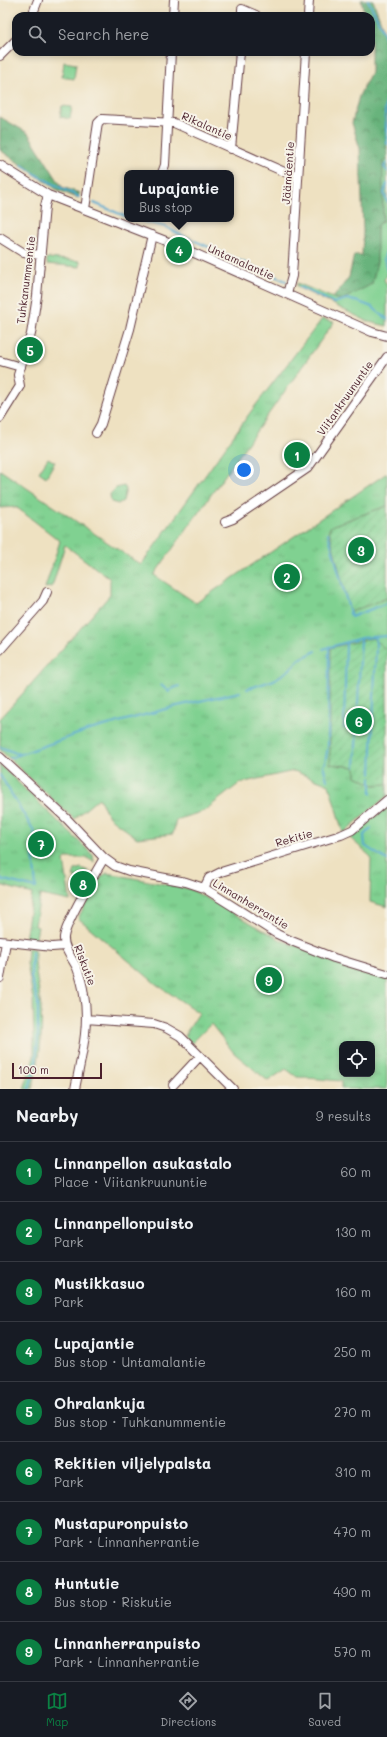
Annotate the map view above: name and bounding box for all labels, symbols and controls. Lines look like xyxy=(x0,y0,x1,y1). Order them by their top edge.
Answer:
search box xyxy=(12,12,375,56)
icon: search xyxy=(26,23,48,45)
text: Search here xyxy=(58,24,149,44)
street label: Rikalantie xyxy=(180,108,235,143)
street label: Jäämäentie xyxy=(278,141,297,205)
popup xyxy=(124,170,234,222)
text: Lupajantie xyxy=(139,178,219,198)
text: Bus stop xyxy=(139,198,192,215)
street label: Tuhkanummentie xyxy=(13,235,38,325)
pin: 4 xyxy=(166,235,192,265)
street label: Untamalantie xyxy=(206,240,277,283)
pin: 5 xyxy=(17,335,43,365)
street label: Viitankruununtie xyxy=(313,357,376,438)
pin: 1 xyxy=(284,440,310,470)
your location xyxy=(234,460,254,480)
pin: 3 xyxy=(348,535,374,565)
pin: 2 xyxy=(274,562,300,592)
pin: 6 xyxy=(346,706,372,736)
street label: Rekitie xyxy=(273,825,314,850)
pin: 7 xyxy=(28,829,54,859)
pin: 8 xyxy=(70,869,96,899)
street label: Linnanherrantie xyxy=(210,875,292,932)
street label: Riskutie xyxy=(71,942,100,988)
pin: 9 xyxy=(256,965,282,995)
map controls xyxy=(339,1041,375,1077)
button: locate xyxy=(339,1041,375,1077)
scale bar xyxy=(12,1061,102,1080)
text: 100 m xyxy=(18,1062,49,1077)
text: Nearby xyxy=(16,1104,78,1126)
text: 9 results xyxy=(316,1107,371,1124)
text: Linnanpellon asukastalo xyxy=(54,1153,232,1173)
text: 1 xyxy=(26,1163,32,1180)
text: 60 m xyxy=(341,1163,371,1180)
text: Place · Viitankruununtie xyxy=(54,1173,207,1190)
text: Linnanpellonpuisto xyxy=(54,1213,193,1233)
text: 2 xyxy=(25,1223,33,1240)
text: 130 m xyxy=(335,1223,371,1240)
text: Park xyxy=(54,1233,83,1250)
text: Mustikkasuo xyxy=(54,1273,145,1293)
text: 3 xyxy=(25,1283,33,1300)
text: 160 m xyxy=(335,1283,371,1300)
text: Park xyxy=(54,1293,83,1310)
text: Lupajantie xyxy=(54,1333,134,1353)
text: 4 xyxy=(25,1343,33,1360)
text: 250 m xyxy=(334,1343,371,1360)
text: Bus stop · Untamalantie xyxy=(54,1353,206,1370)
text: Ohralankuja xyxy=(54,1393,145,1413)
text: 5 xyxy=(25,1403,33,1420)
text: 270 m xyxy=(334,1403,371,1420)
text: Bus stop · Tuhkanummentie xyxy=(54,1413,226,1430)
text: Rekitien viljelypalsta xyxy=(54,1453,211,1473)
text: 6 xyxy=(25,1463,33,1480)
text: 310 m xyxy=(335,1463,371,1480)
text: Park xyxy=(54,1473,83,1490)
text: Mustapuronpuisto xyxy=(54,1513,188,1533)
text: 7 xyxy=(25,1523,33,1540)
text: 470 m xyxy=(334,1523,371,1540)
text: Park · Linnanherrantie xyxy=(54,1533,199,1550)
text: Huntutie xyxy=(54,1573,119,1593)
text: 8 xyxy=(25,1583,33,1600)
text: 490 m xyxy=(333,1583,371,1600)
text: Bus stop · Riskutie xyxy=(54,1593,172,1610)
text: Linnanherranpuisto xyxy=(54,1633,200,1653)
text: 9 xyxy=(25,1643,33,1660)
text: 570 m xyxy=(334,1643,371,1660)
text: Park · Linnanherrantie xyxy=(54,1653,199,1670)
tab: Map xyxy=(46,1690,68,1729)
tab: Directions xyxy=(160,1690,216,1729)
tab: Saved xyxy=(308,1690,341,1729)

